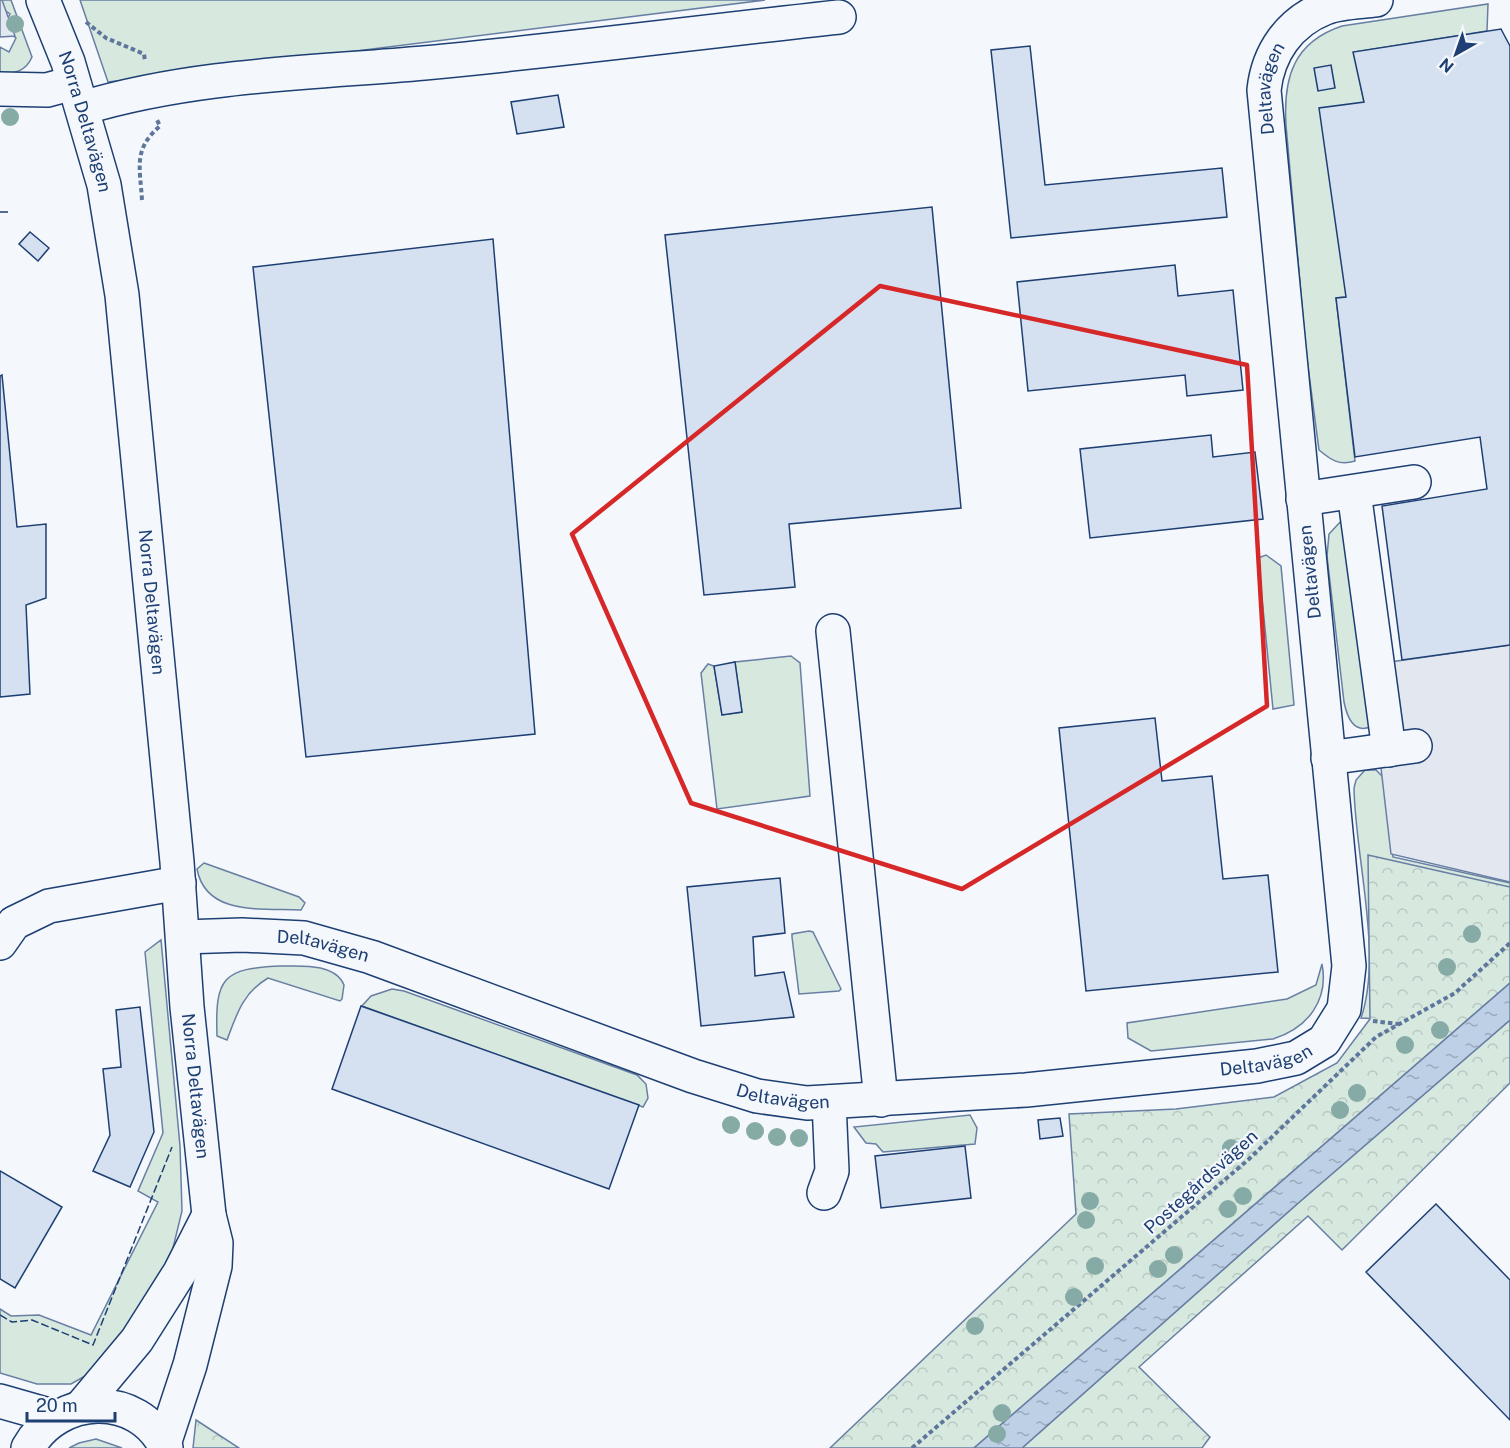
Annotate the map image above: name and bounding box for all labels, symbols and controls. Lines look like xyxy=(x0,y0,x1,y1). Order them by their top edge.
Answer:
north arrow xyxy=(1426,24,1486,84)
street label: Deltavägen xyxy=(1253,38,1289,136)
street label: Norra Deltavägen xyxy=(55,48,116,194)
text: N xyxy=(1436,54,1458,76)
street label: Deltavägen xyxy=(1294,524,1325,620)
street label: Norra Deltavägen xyxy=(135,528,170,676)
street label: Deltavägen xyxy=(276,926,372,966)
street label: Norra Deltavägen xyxy=(178,1012,214,1160)
street label: Deltavägen xyxy=(1219,1040,1316,1080)
street label: Deltavägen xyxy=(734,1079,830,1113)
street label: Postegårdsvägen xyxy=(1140,1125,1262,1238)
scale bar xyxy=(27,1385,116,1423)
text: 20 m xyxy=(36,1395,78,1416)

